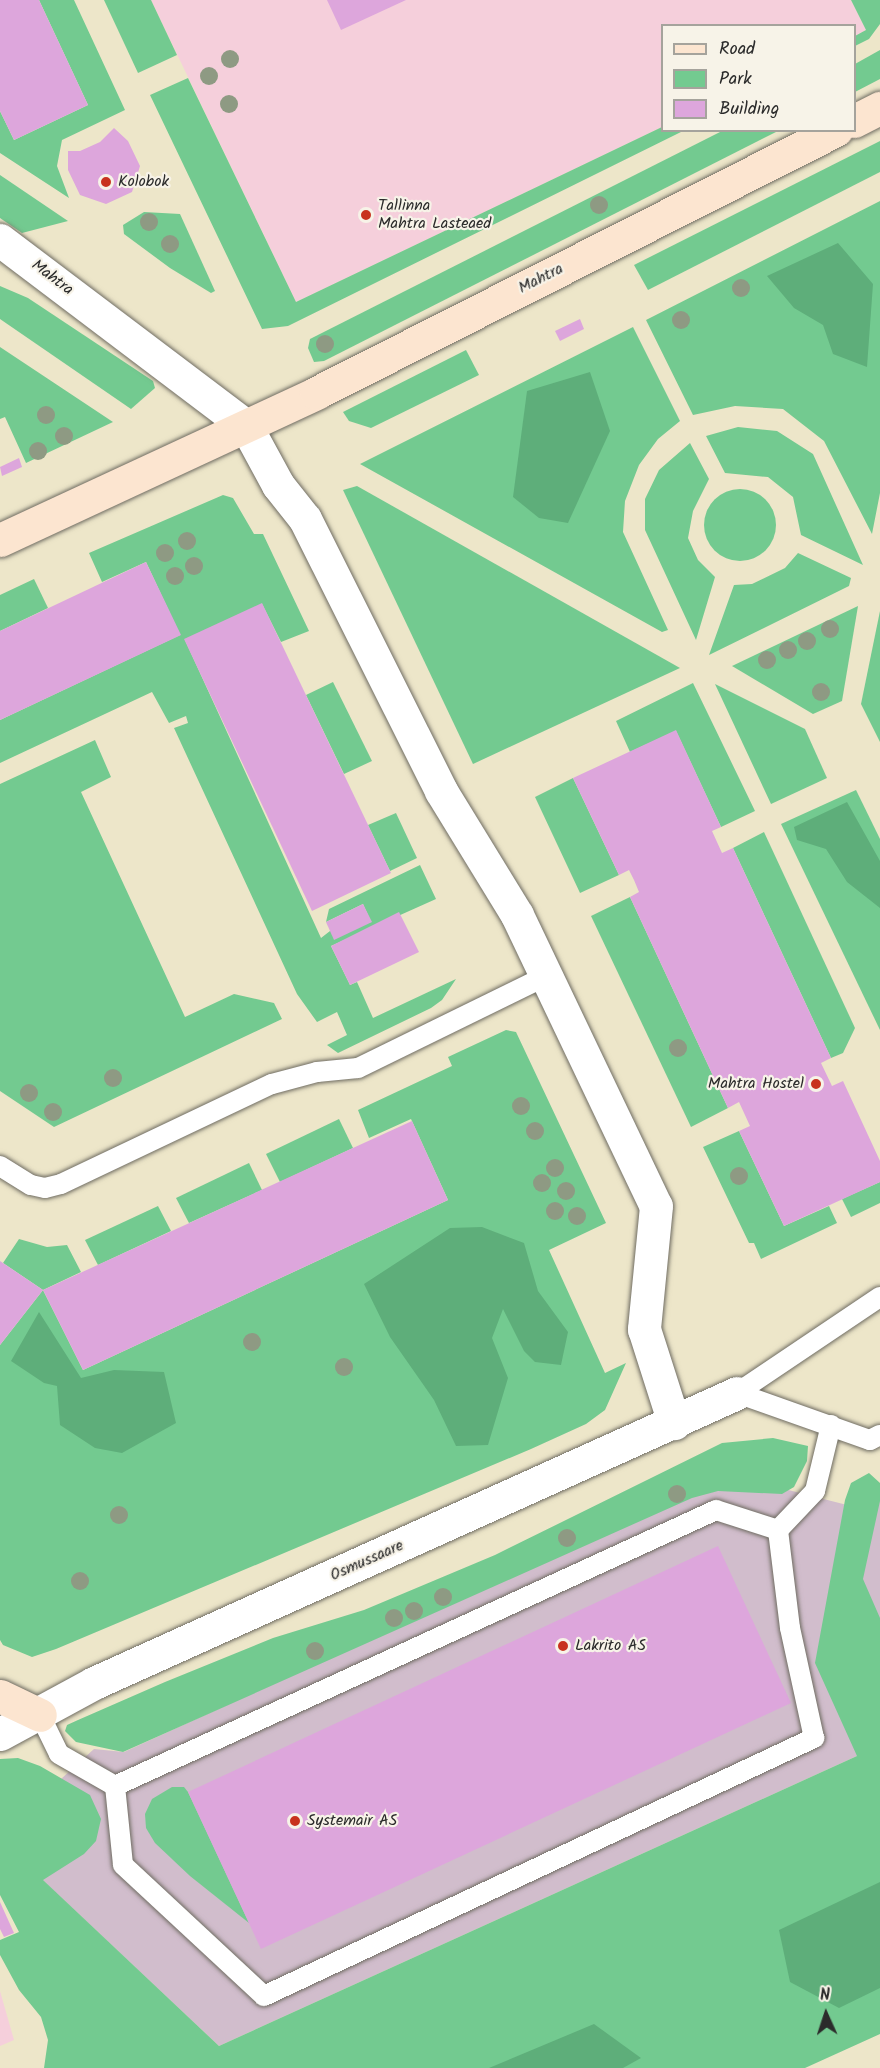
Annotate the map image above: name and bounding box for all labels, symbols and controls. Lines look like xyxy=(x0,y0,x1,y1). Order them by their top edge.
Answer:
legend xyxy=(661,24,856,132)
text: Road xyxy=(719,35,755,64)
text: Park xyxy=(719,65,752,94)
text: Building xyxy=(719,95,779,124)
place label: Kolobok xyxy=(118,172,169,192)
marker: Kolobok xyxy=(99,175,113,189)
place label: Tallinna Mahtra Lasteaed xyxy=(378,196,491,234)
marker: Tallinna Mahtra Lasteaed xyxy=(359,208,373,222)
street label: Mahtra xyxy=(27,256,77,300)
street label: Mahtra xyxy=(515,260,567,298)
place label: Mahtra Hostel xyxy=(708,1074,804,1094)
marker: Mahtra Hostel xyxy=(809,1077,823,1091)
street label: Osmussaare xyxy=(327,1536,407,1586)
place label: Lakrito AS xyxy=(575,1636,646,1656)
marker: Lakrito AS xyxy=(556,1639,570,1653)
place label: Systemair AS xyxy=(307,1811,397,1831)
marker: Systemair AS xyxy=(288,1814,302,1828)
text: N xyxy=(819,1983,831,2008)
north arrow xyxy=(796,1984,856,2044)

